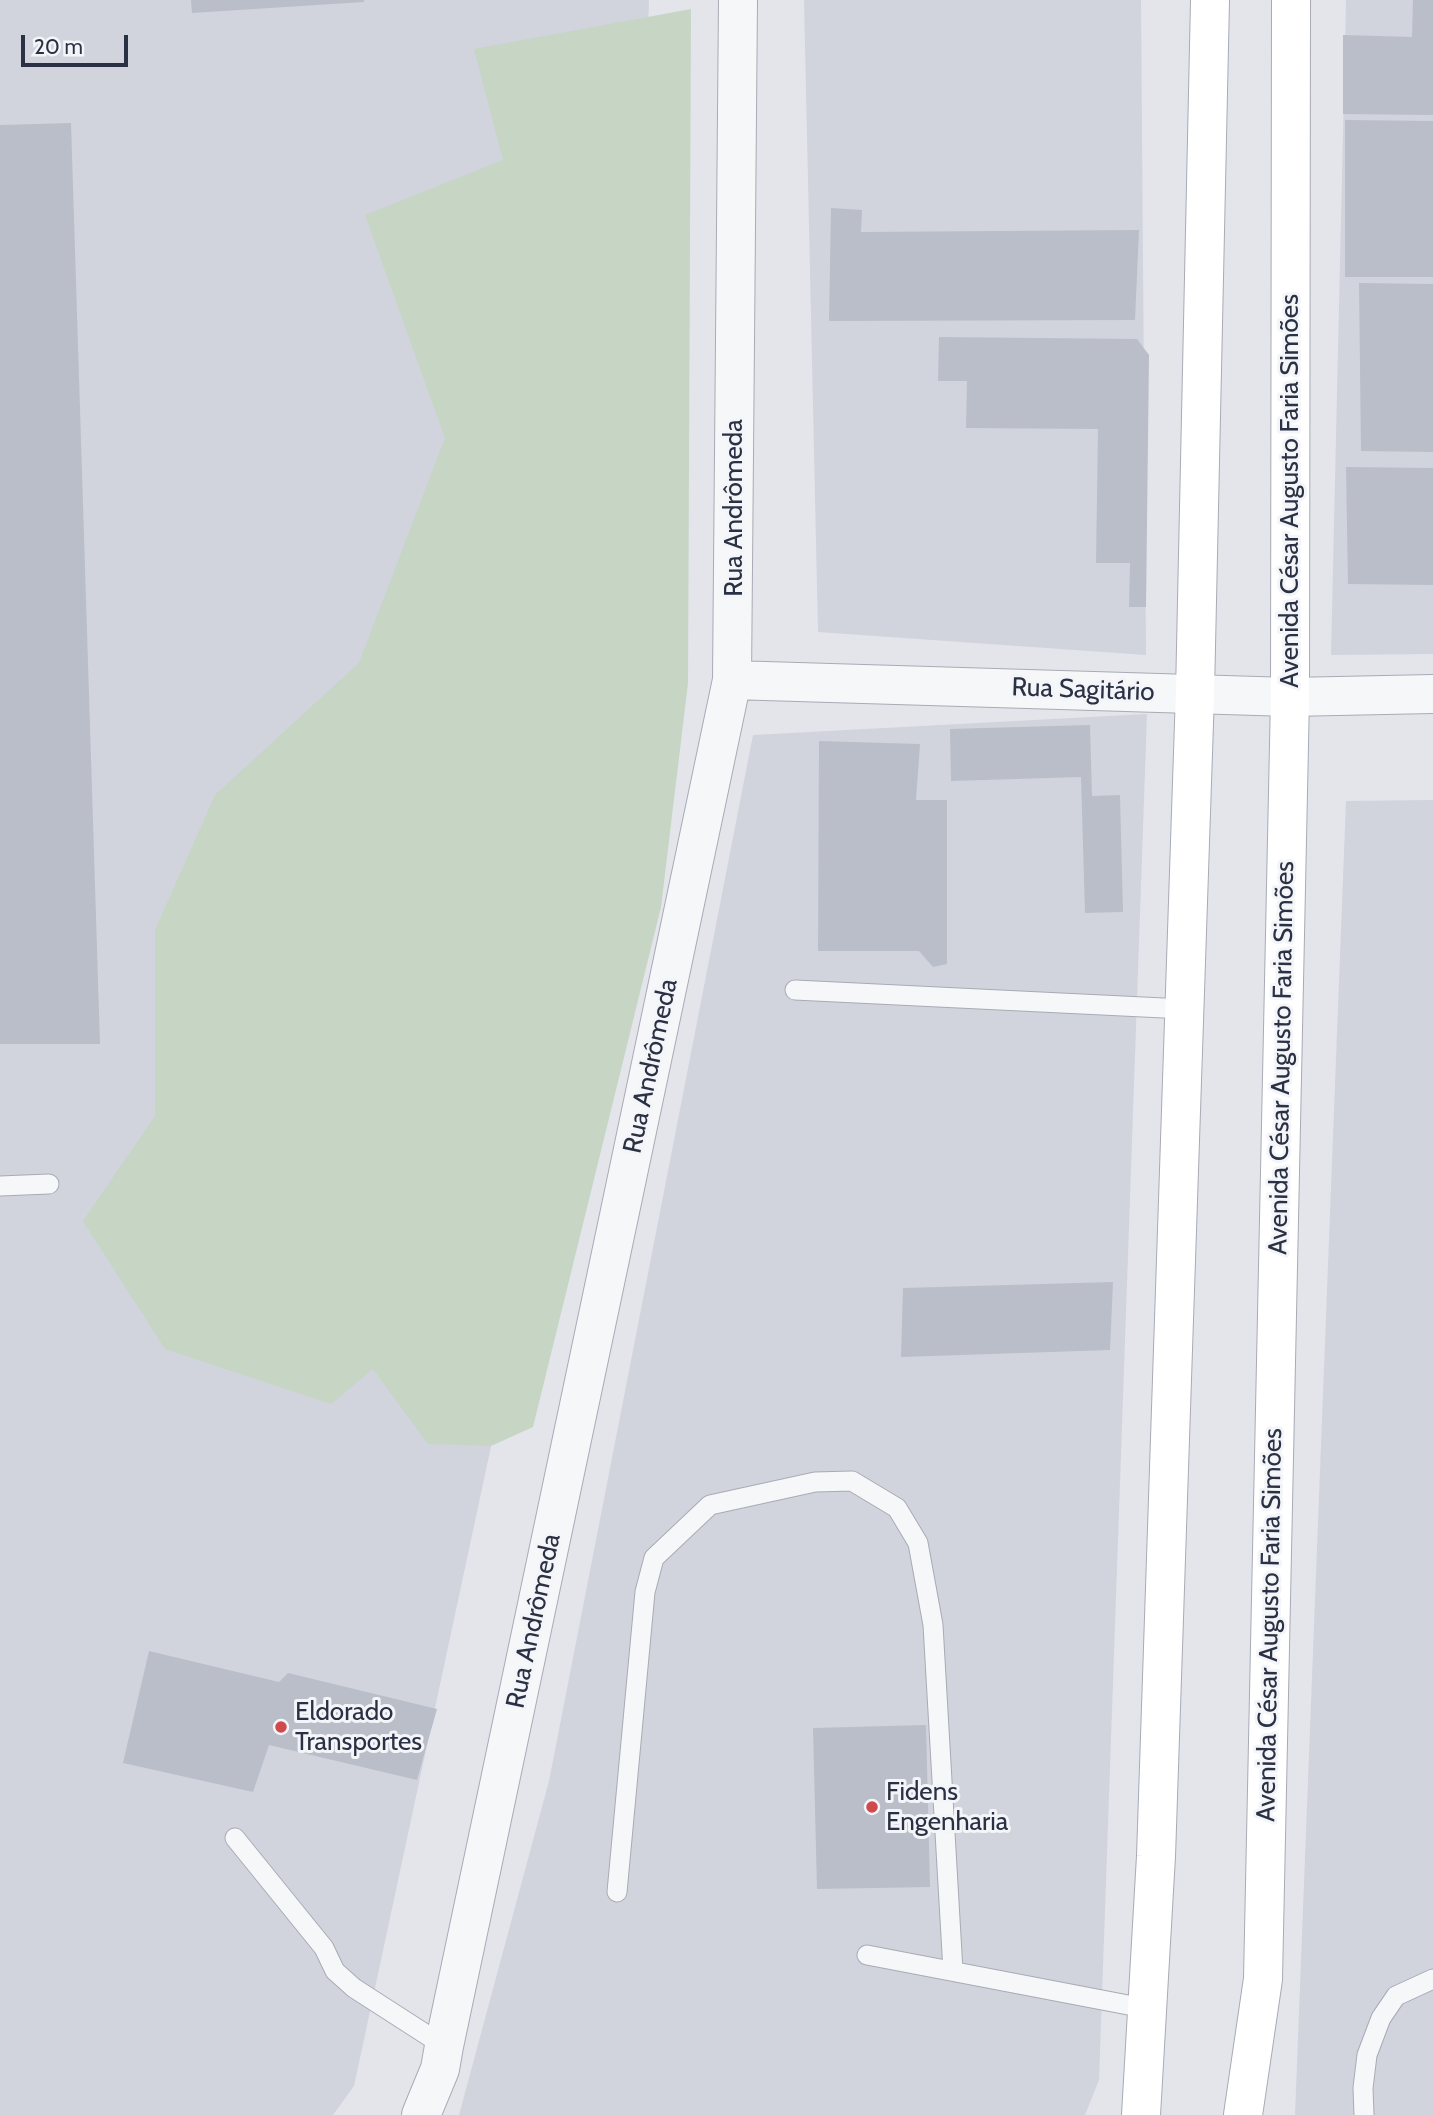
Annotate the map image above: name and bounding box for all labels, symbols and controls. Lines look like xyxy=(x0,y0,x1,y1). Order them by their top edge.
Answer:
scale bar xyxy=(24,21,131,65)
text: 20 m xyxy=(34,34,83,59)
street label: Avenida César Augusto Faria Simões xyxy=(1274,294,1306,688)
street label: Rua Andrômeda xyxy=(718,419,750,597)
street label: Rua Sagitário xyxy=(1011,672,1155,708)
street label: Avenida César Augusto Faria Simões xyxy=(1263,861,1301,1255)
street label: Rua Andrômeda xyxy=(617,976,685,1156)
street label: Avenida César Augusto Faria Simões xyxy=(1251,1428,1289,1822)
street label: Rua Andrômeda xyxy=(500,1531,568,1711)
place label: Eldorado Transportes xyxy=(295,1696,422,1758)
marker: Eldorado Transportes xyxy=(273,1719,289,1735)
place label: Fidens Engenharia xyxy=(886,1776,1008,1838)
marker: Fidens Engenharia xyxy=(864,1799,880,1815)

